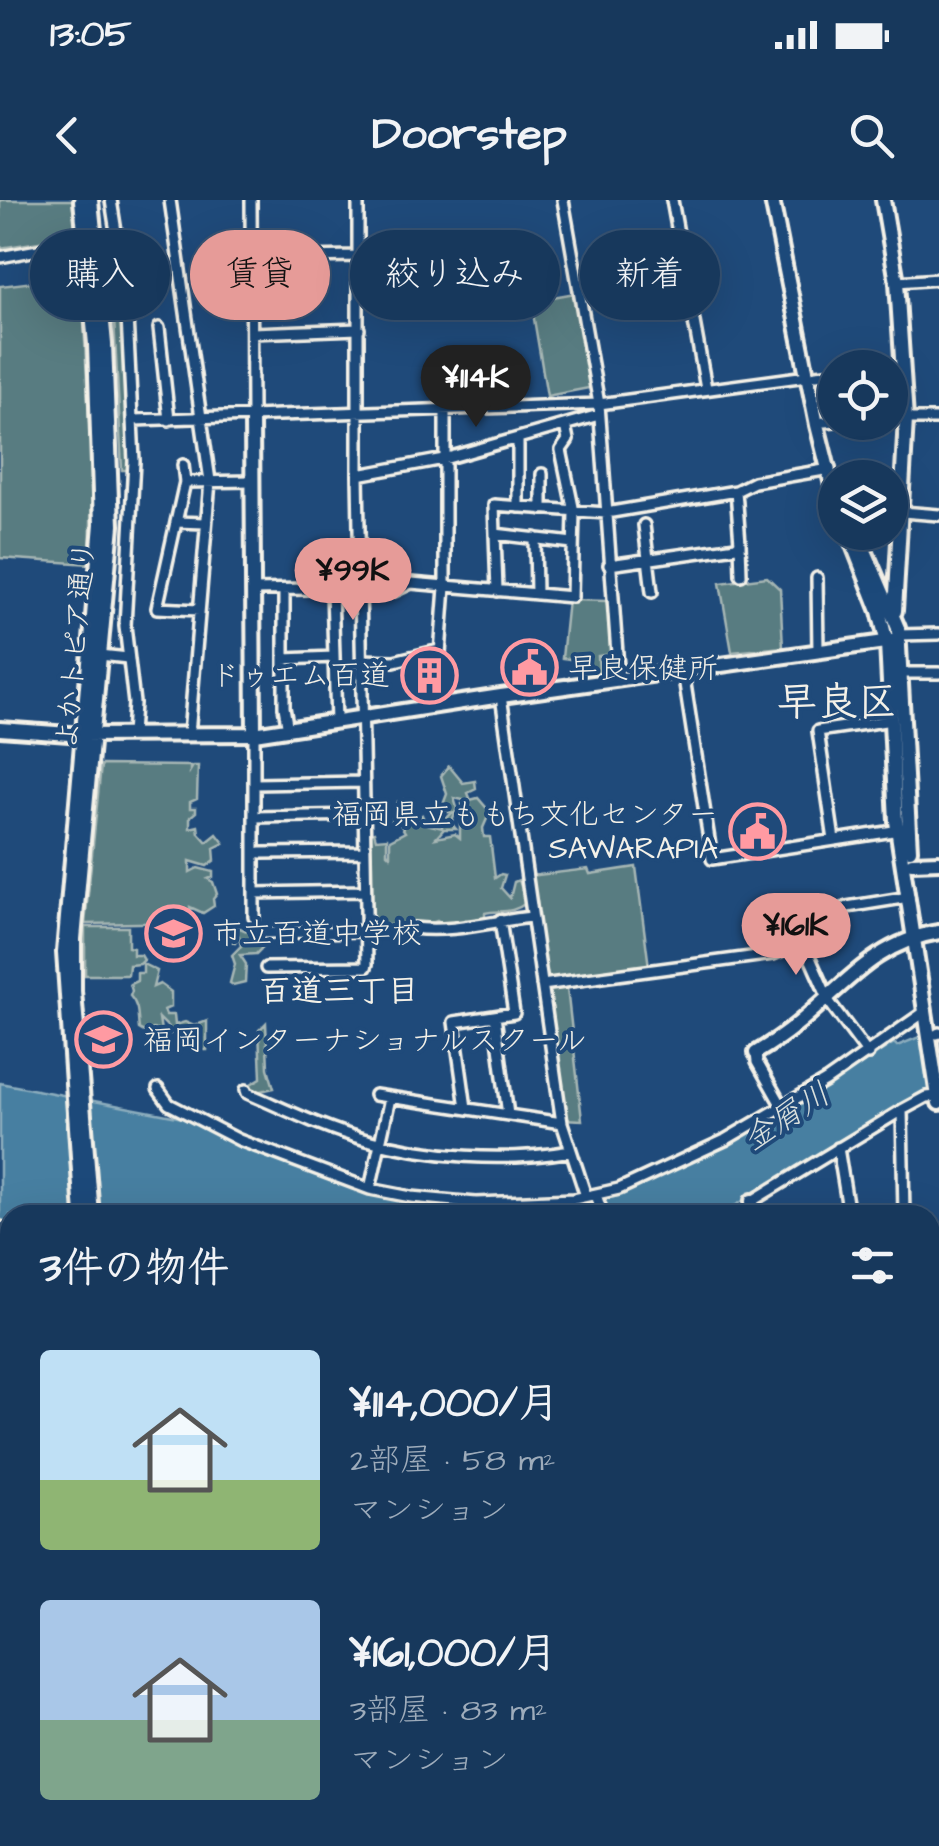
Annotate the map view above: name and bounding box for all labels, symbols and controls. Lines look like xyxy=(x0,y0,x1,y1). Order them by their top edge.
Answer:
text: 13:05 xyxy=(50,9,131,61)
text: Doorstep xyxy=(372,104,567,166)
icon: back xyxy=(40,108,95,163)
icon: search xyxy=(844,108,899,163)
chip: 購入 xyxy=(30,230,170,320)
chip: 賃貸 xyxy=(190,230,330,320)
chip: 絞り込み xyxy=(350,230,560,320)
chip: 新着 xyxy=(580,230,720,320)
pin: ¥114K xyxy=(406,345,546,430)
map controls xyxy=(818,350,908,550)
button: locate xyxy=(818,350,908,440)
text: ¥114K xyxy=(443,355,509,400)
button: layers xyxy=(818,460,908,550)
pin: ¥99K xyxy=(294,538,412,623)
street label: よかトピア通り xyxy=(46,539,106,752)
text: ¥99K xyxy=(317,548,389,593)
public building icon: 早良保健所 xyxy=(499,638,559,698)
building icon: ドゥエム百道 xyxy=(399,645,459,705)
place label: 早良保健所 xyxy=(568,648,718,690)
place label: ドゥエム百道 xyxy=(210,655,390,697)
district label: 早良区 xyxy=(777,676,897,731)
place label: 福岡県立ももち文化センター SAWARAPIA xyxy=(332,794,718,870)
public building icon: 福岡県立ももち文化センター SAWARAPIA xyxy=(727,801,787,861)
pin: ¥161K xyxy=(726,893,866,978)
school or university icon: 市立百道中学校 xyxy=(143,903,203,963)
text: ¥161K xyxy=(764,903,828,948)
place label: 市立百道中学校 xyxy=(212,913,422,955)
district label: 百道三丁目 xyxy=(259,969,419,1014)
school or university icon: 福岡インターナショナルスクール xyxy=(74,1010,134,1070)
place label: 福岡インターナショナルスクール xyxy=(143,1020,587,1062)
water label: 金屑川 xyxy=(734,1072,839,1162)
icon: filters xyxy=(845,1238,900,1293)
text: 3件の物件 xyxy=(40,1240,229,1298)
text: ¥114,000/月 xyxy=(350,1375,560,1433)
icon: home xyxy=(120,1390,240,1510)
text: 2部屋 · 58 m² xyxy=(350,1438,556,1483)
text: マンション xyxy=(350,1488,509,1533)
text: ¥161,000/月 xyxy=(350,1625,558,1683)
icon: home xyxy=(120,1640,240,1760)
text: 3部屋 · 83 m² xyxy=(350,1688,547,1733)
text: マンション xyxy=(350,1738,509,1783)

